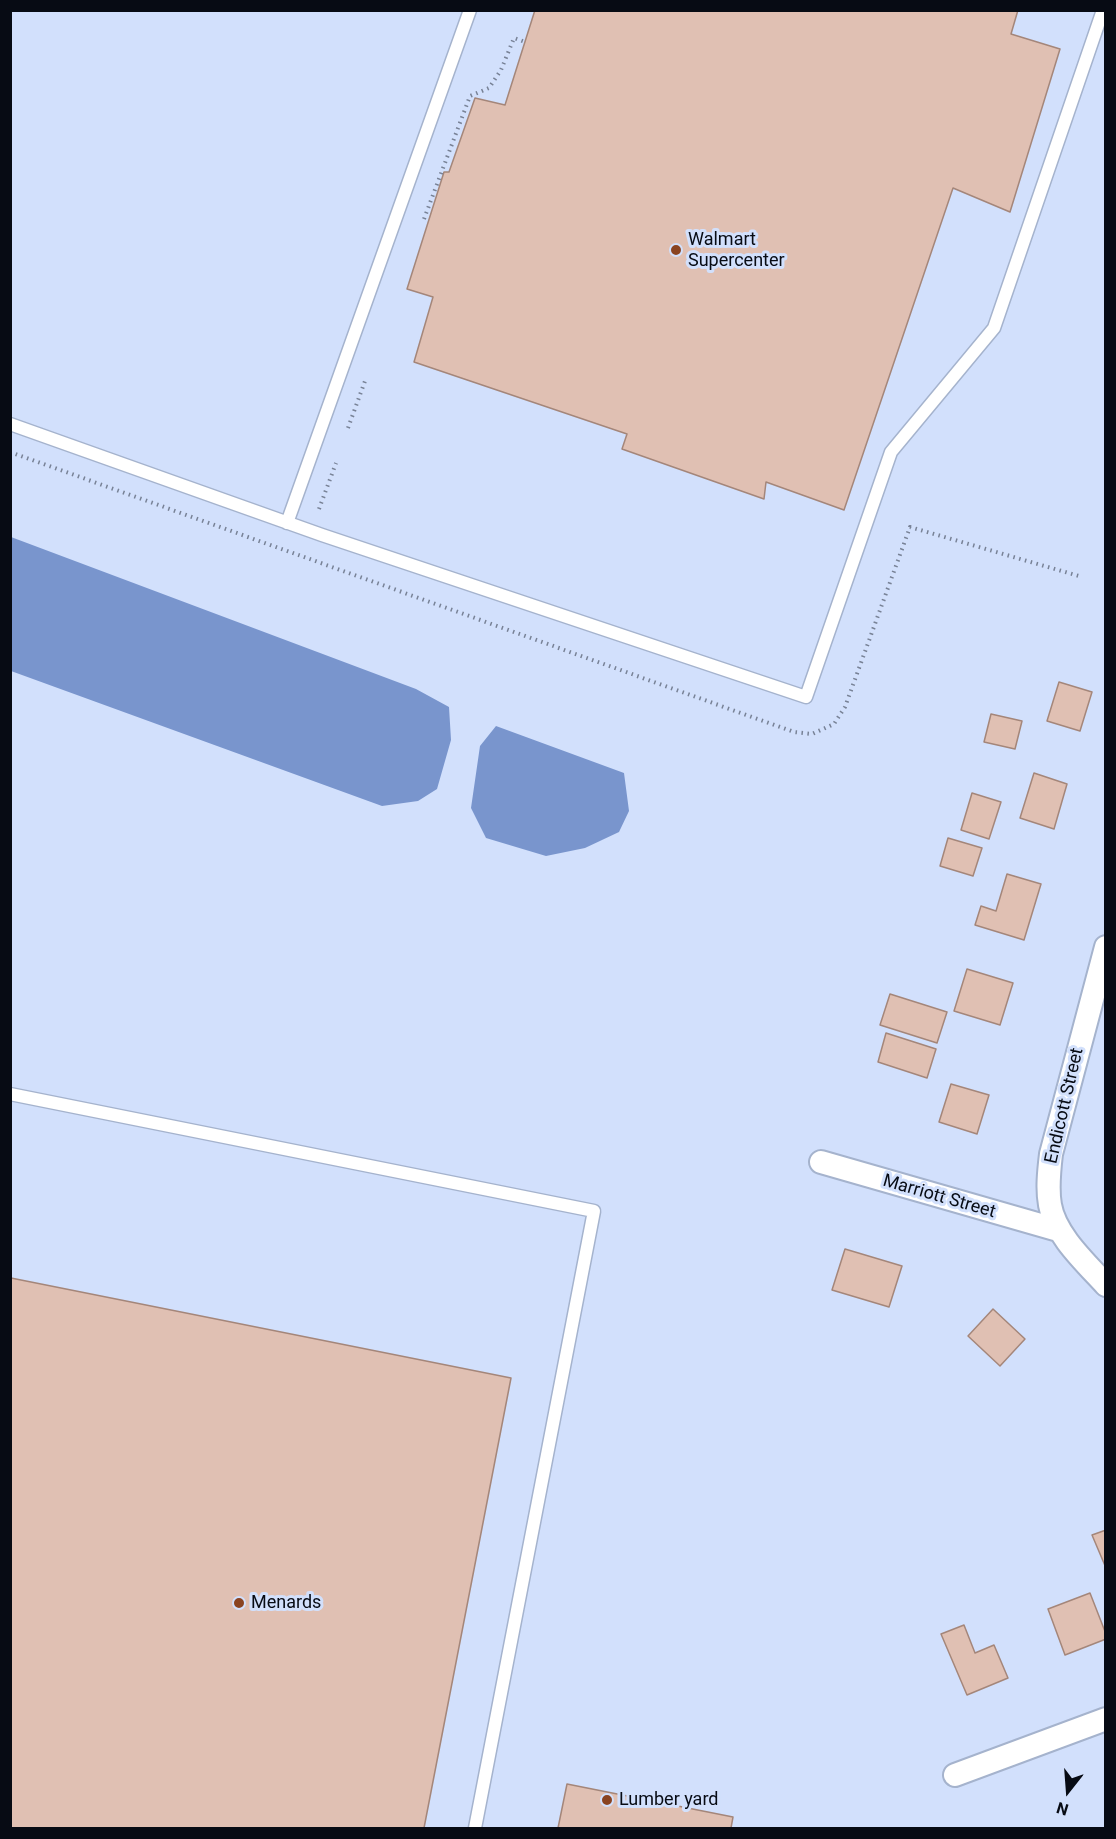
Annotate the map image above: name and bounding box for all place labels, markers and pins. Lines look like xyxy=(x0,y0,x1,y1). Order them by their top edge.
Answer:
place label: Walmart Supercenter xyxy=(688,229,785,272)
marker: Walmart Supercenter xyxy=(669,243,683,257)
place label: Menards xyxy=(251,1592,321,1614)
marker: Menards xyxy=(232,1596,246,1610)
place label: Lumber yard xyxy=(619,1789,718,1811)
marker: Lumber yard xyxy=(600,1793,614,1807)

